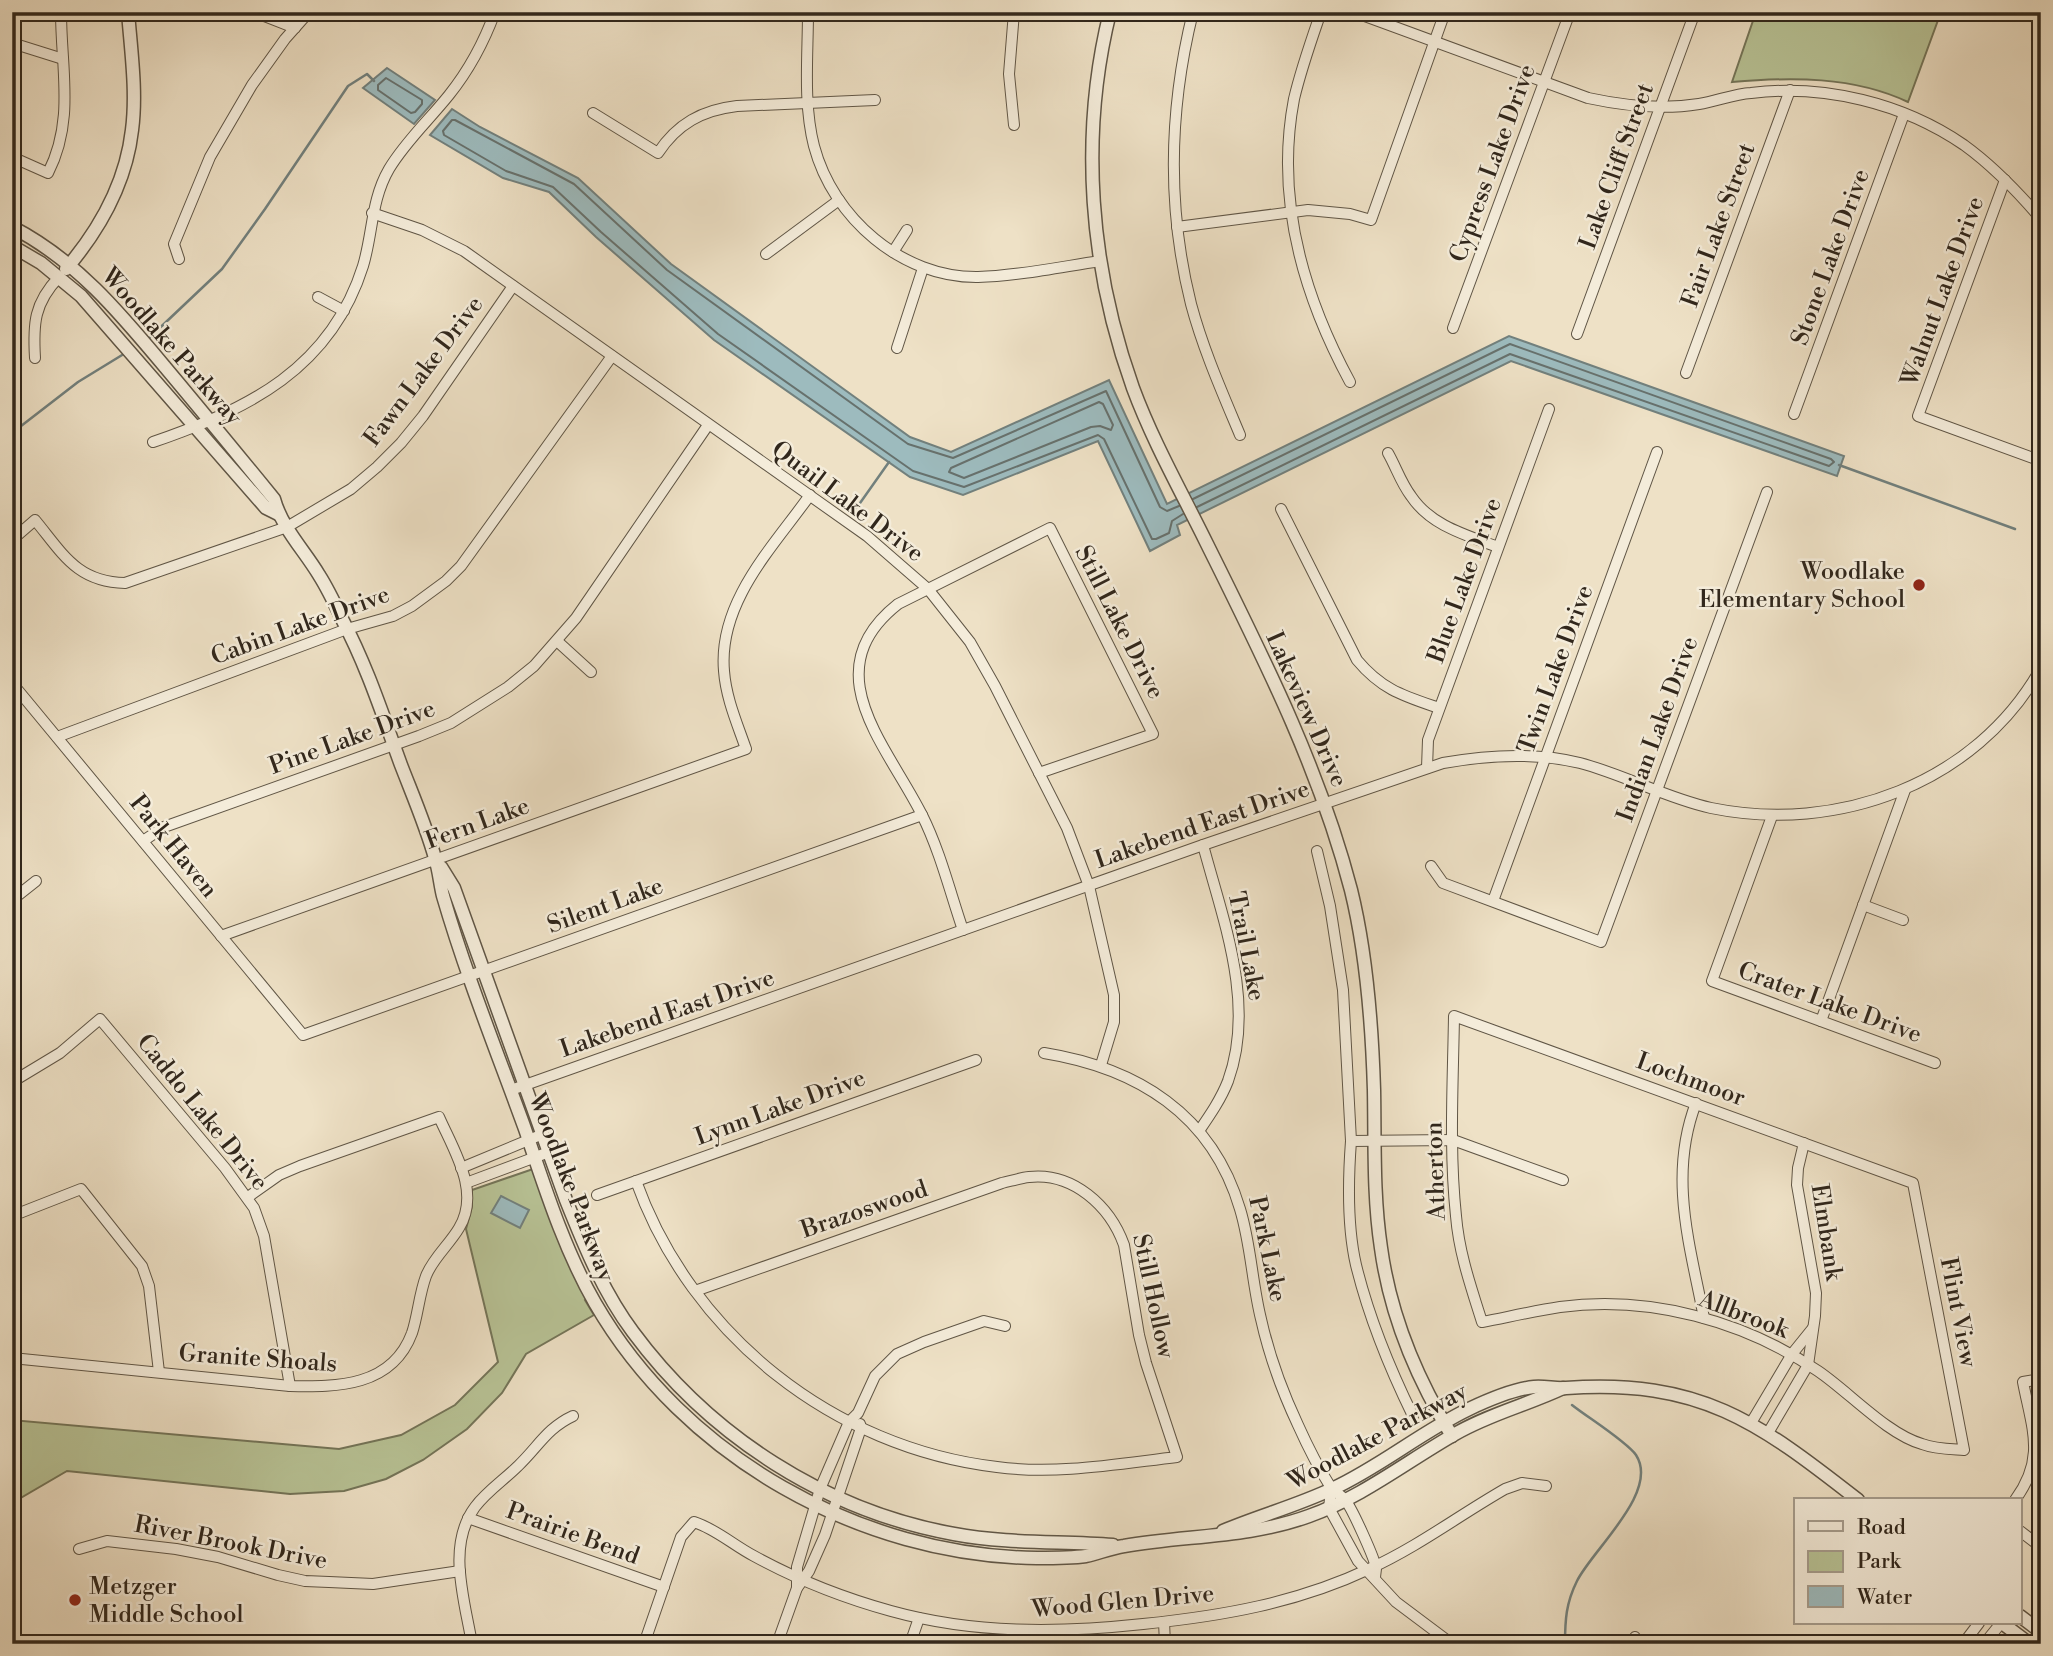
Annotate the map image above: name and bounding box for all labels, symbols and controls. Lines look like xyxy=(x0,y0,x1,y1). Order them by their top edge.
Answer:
street label: Cypress Lake Drive xyxy=(1443,60,1543,266)
street label: Lake Cliff Street xyxy=(1573,79,1661,253)
street label: Fair Lake Street xyxy=(1675,139,1763,311)
street label: Stone Lake Drive xyxy=(1785,165,1877,350)
street label: Walnut Lake Drive xyxy=(1894,192,1991,391)
street label: Woodlake Parkway xyxy=(94,261,248,432)
street label: Fawn Lake Drive xyxy=(357,290,490,453)
street label: Quail Lake Drive xyxy=(765,435,930,569)
street label: Blue Lake Drive xyxy=(1421,494,1509,668)
street label: Still Lake Drive xyxy=(1068,541,1171,704)
place label: Woodlake Elementary School xyxy=(1699,557,1905,615)
marker: Woodlake Elementary School xyxy=(1911,577,1927,593)
street label: Cabin Lake Drive xyxy=(207,580,394,672)
street label: Twin Lake Drive xyxy=(1512,581,1600,758)
street label: Lakeview Drive xyxy=(1258,627,1354,792)
street label: Indian Lake Drive xyxy=(1611,633,1705,826)
street label: Pine Lake Drive xyxy=(265,694,439,782)
street label: Lakebend East Drive xyxy=(1091,774,1314,876)
street label: Park Haven xyxy=(123,789,224,904)
street label: Fern Lake xyxy=(421,791,534,857)
street label: Silent Lake xyxy=(543,871,667,941)
street label: Trail Lake xyxy=(1221,889,1271,1003)
street label: Crater Lake Drive xyxy=(1734,956,1926,1050)
street label: Lakebend East Drive xyxy=(556,963,779,1065)
street label: Caddo Lake Drive xyxy=(130,1028,275,1197)
street label: Lochmoor xyxy=(1632,1046,1749,1114)
street label: Lynn Lake Drive xyxy=(691,1063,870,1153)
street label: Woodlake Parkway xyxy=(521,1088,621,1286)
street label: Atherton xyxy=(1419,1121,1453,1222)
street label: Brazoswood xyxy=(796,1174,932,1246)
street label: Elmbank xyxy=(1804,1182,1849,1284)
street label: Park Lake xyxy=(1241,1194,1293,1305)
street label: Still Hollow xyxy=(1125,1232,1181,1362)
street label: Flint View xyxy=(1933,1255,1984,1371)
street label: Allbrook xyxy=(1693,1284,1794,1346)
street label: Granite Shoals xyxy=(178,1338,338,1379)
street label: Woodlake Parkway xyxy=(1281,1377,1473,1497)
street label: Prairie Bend xyxy=(502,1496,644,1572)
legend xyxy=(1794,1498,2022,1624)
street label: River Brook Drive xyxy=(132,1510,330,1576)
text: Road xyxy=(1857,1515,1906,1541)
text: Park xyxy=(1857,1549,1902,1575)
place label: Metzger Middle School xyxy=(89,1572,244,1630)
street label: Wood Glen Drive xyxy=(1030,1579,1216,1625)
text: Water xyxy=(1856,1585,1912,1611)
marker: Metzger Middle School xyxy=(67,1592,83,1608)

